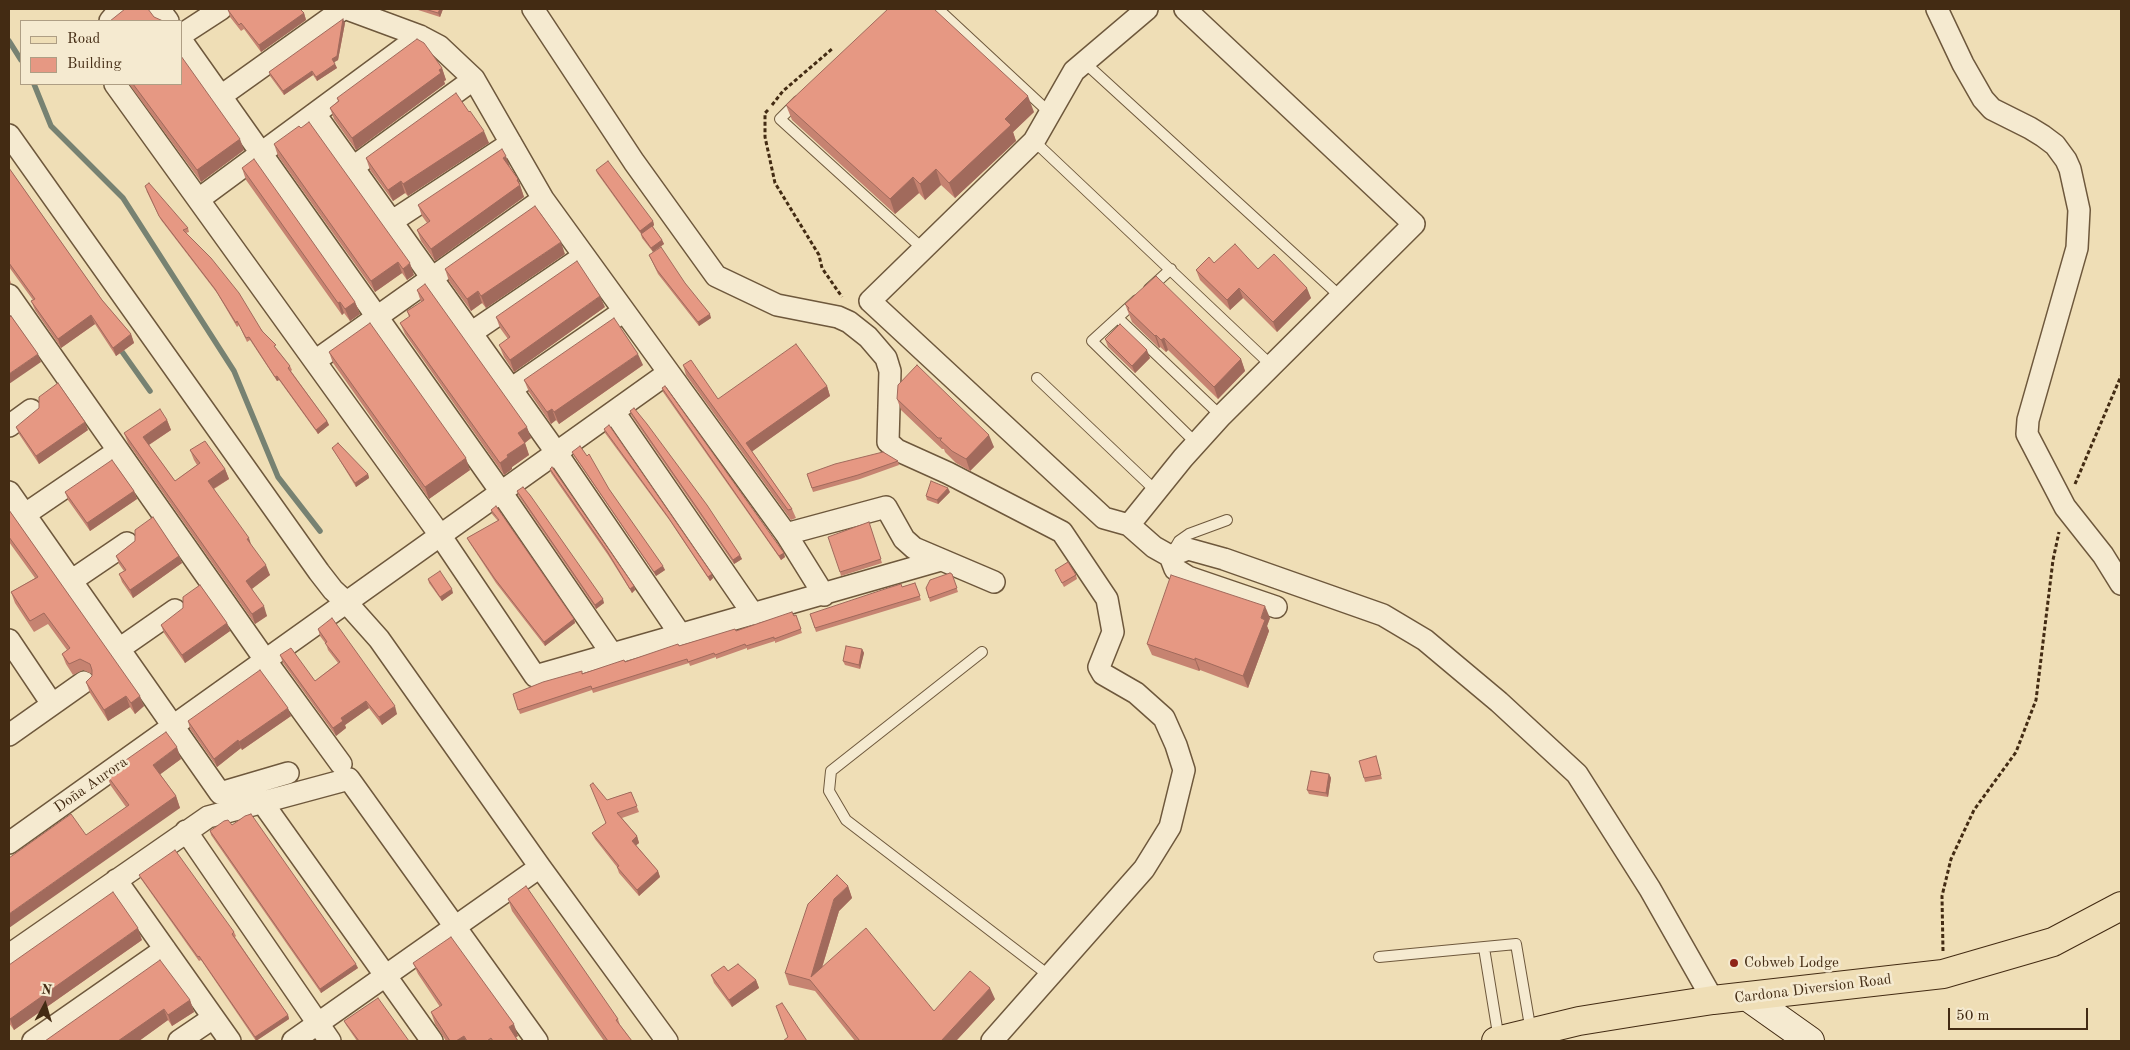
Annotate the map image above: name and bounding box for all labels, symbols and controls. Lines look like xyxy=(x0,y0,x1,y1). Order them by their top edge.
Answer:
legend xyxy=(20,20,182,85)
text: Road xyxy=(67,32,100,47)
text: Building xyxy=(67,57,122,72)
street label: Doña Aurora xyxy=(51,753,131,817)
place label: Cobweb Lodge xyxy=(1744,954,1839,972)
marker: Cobweb Lodge xyxy=(1728,957,1740,969)
street label: Cardona Diversion Road xyxy=(1733,970,1893,1008)
north arrow xyxy=(20,980,70,1030)
text: N xyxy=(41,983,53,998)
scale bar xyxy=(1950,998,2090,1030)
text: 50 m xyxy=(1956,1009,1990,1024)

